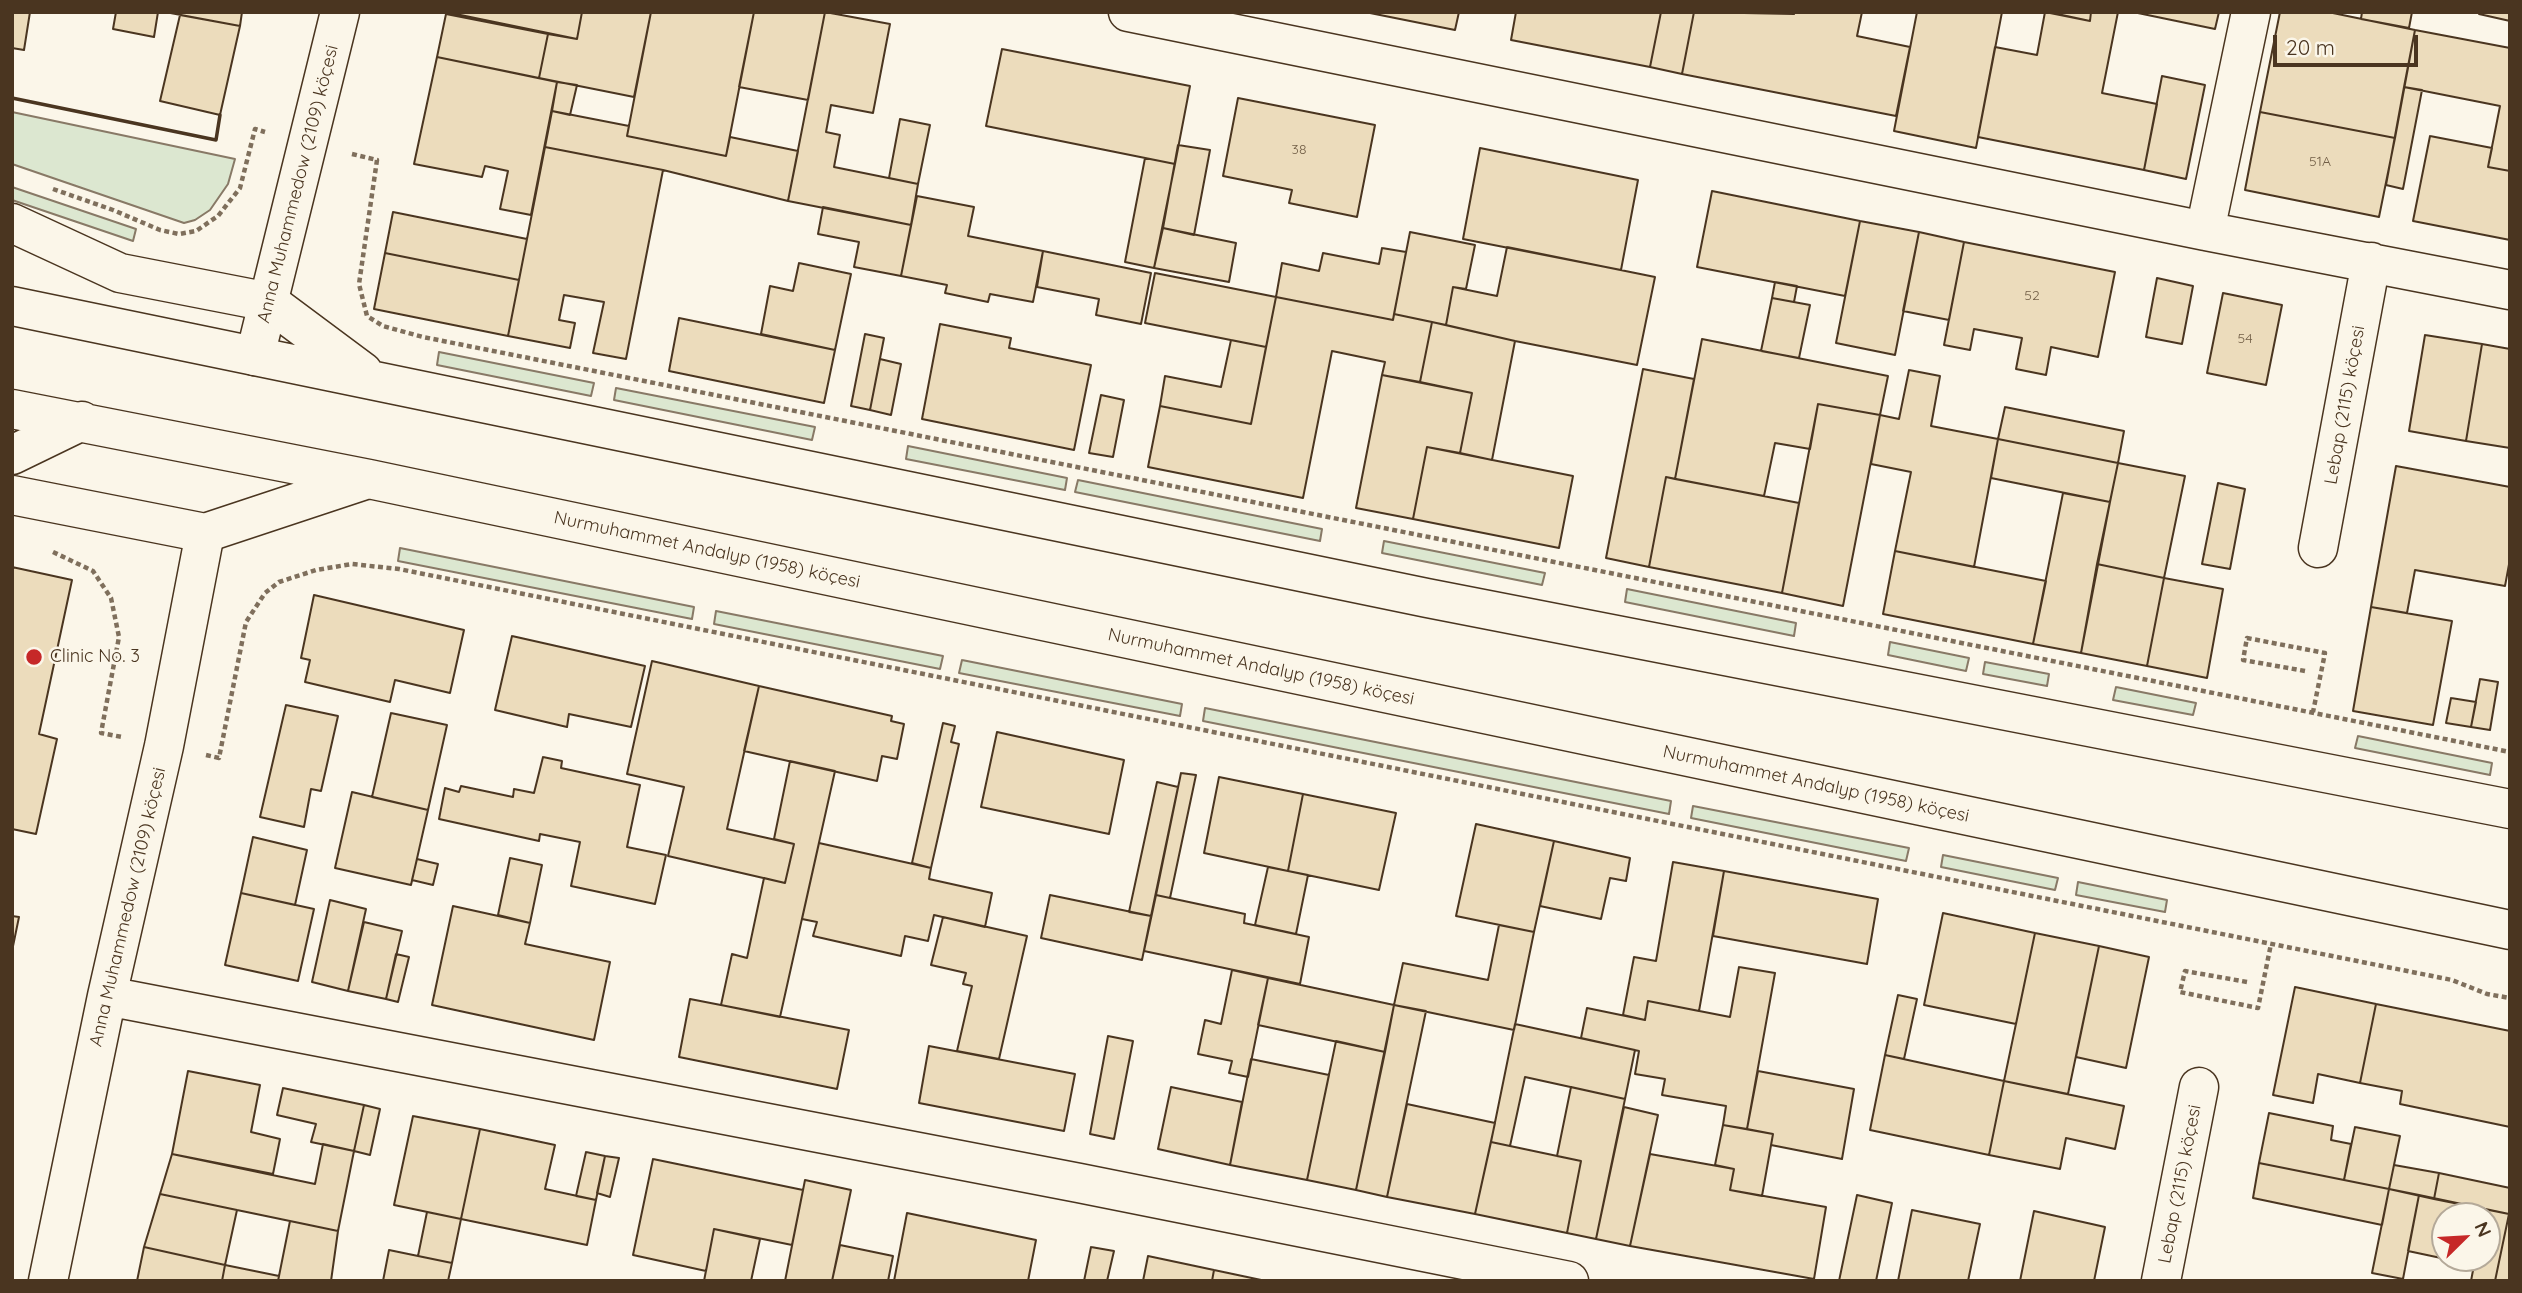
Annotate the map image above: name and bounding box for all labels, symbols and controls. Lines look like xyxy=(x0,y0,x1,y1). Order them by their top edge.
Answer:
scale bar xyxy=(2277,21,2422,65)
text: 20 m xyxy=(2286,34,2335,60)
street label: Anna Muhammedow (2109) köçesi xyxy=(253,43,343,325)
house number: 38 xyxy=(1292,142,1306,158)
house number: 51A xyxy=(2309,154,2331,170)
house number: 52 xyxy=(2024,288,2040,304)
street label: Lebap (2115) köçesi xyxy=(2320,324,2370,486)
house number: 54 xyxy=(2237,331,2253,347)
street label: Nurmuhammet Andalyp (1958) köçesi xyxy=(552,507,862,593)
street label: Nurmuhammet Andalyp (1958) köçesi xyxy=(1106,624,1416,710)
place label: Clinic No. 3 xyxy=(50,646,140,668)
marker: Clinic No. 3 xyxy=(24,647,44,667)
street label: Nurmuhammet Andalyp (1958) köçesi xyxy=(1661,741,1971,827)
street label: Anna Muhammedow (2109) köçesi xyxy=(85,765,171,1049)
street label: Lebap (2115) köçesi xyxy=(2154,1103,2206,1265)
north arrow xyxy=(2431,1202,2501,1272)
text: N xyxy=(2470,1218,2497,1241)

